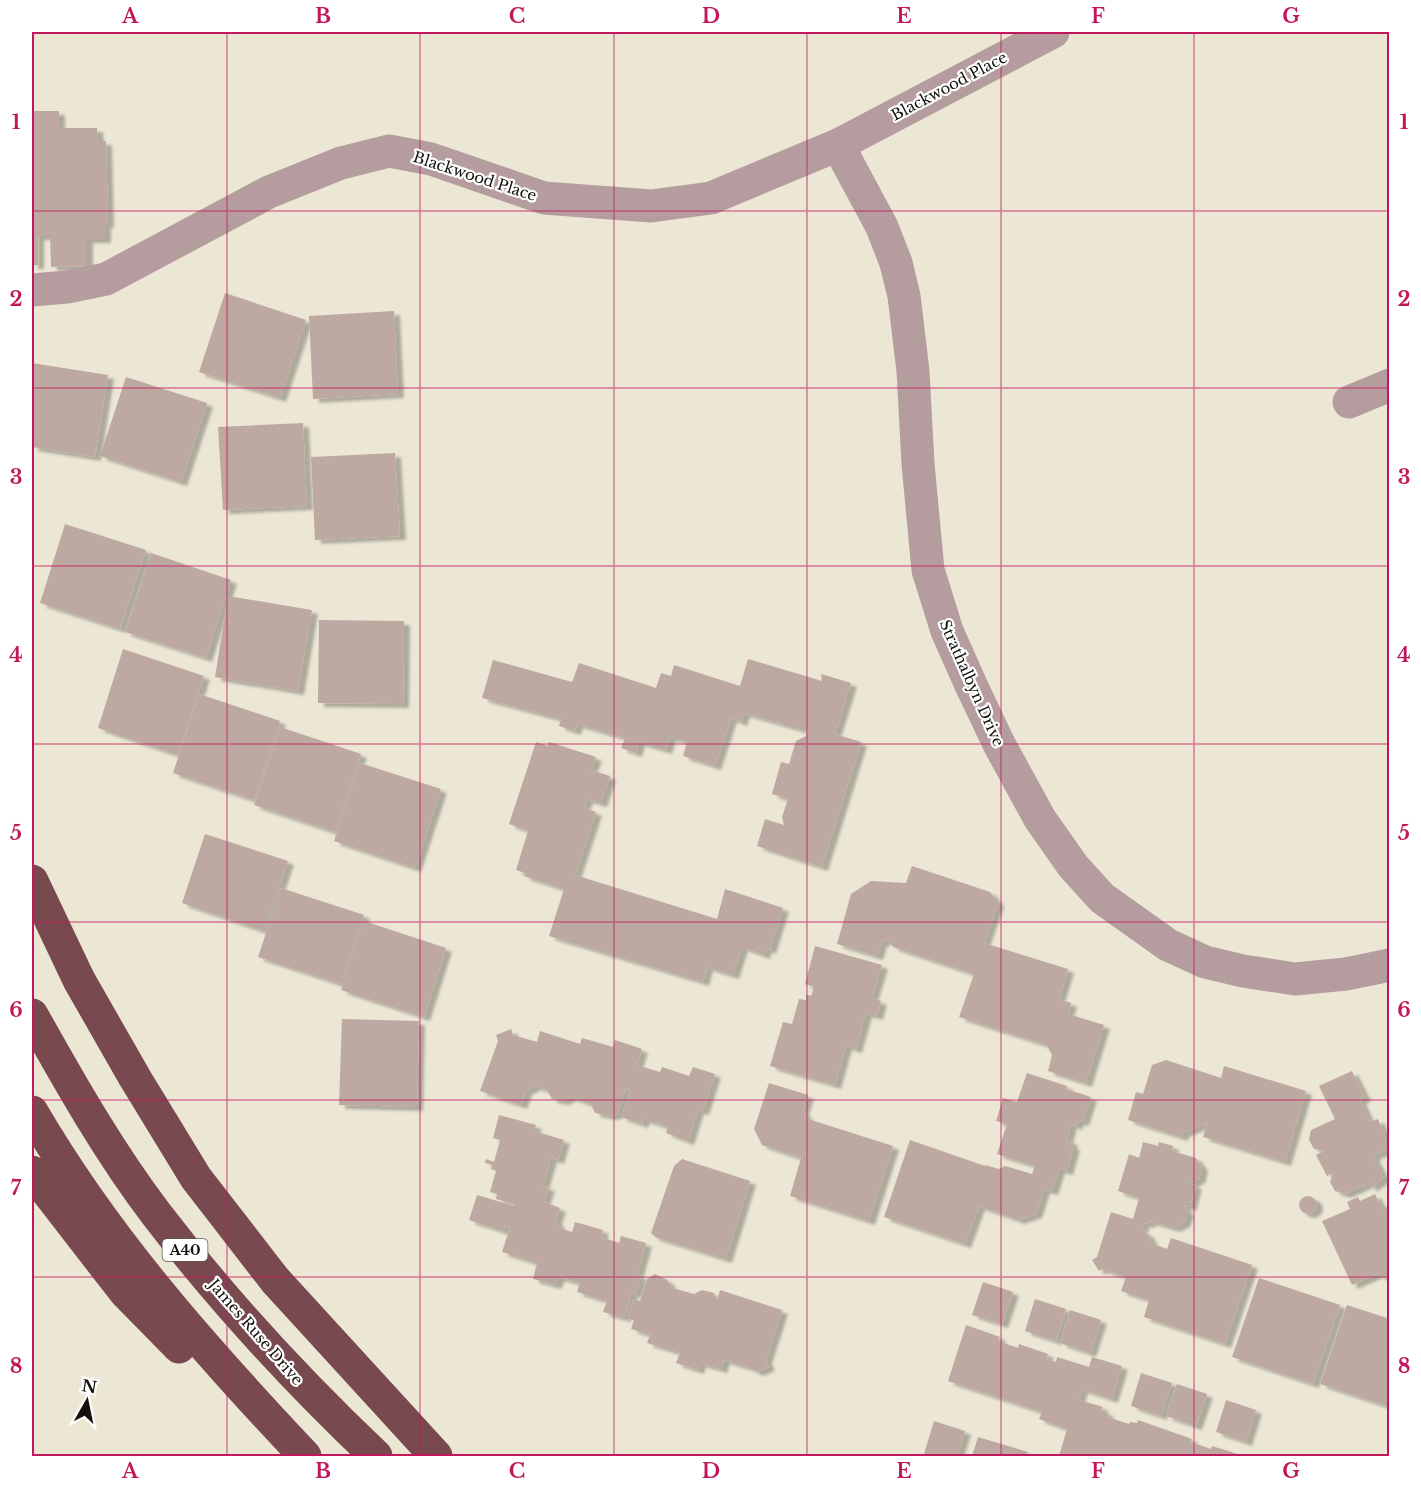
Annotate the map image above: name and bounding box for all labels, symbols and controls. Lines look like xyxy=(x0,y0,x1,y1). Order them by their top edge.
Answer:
text: A xyxy=(121,4,139,28)
text: B xyxy=(315,4,331,28)
text: C xyxy=(509,4,525,28)
text: D xyxy=(702,4,720,28)
text: E xyxy=(896,4,912,28)
text: F xyxy=(1091,4,1105,28)
text: G xyxy=(1282,4,1300,28)
street label: Blackwood Place xyxy=(888,47,1010,125)
text: 1 xyxy=(12,110,21,134)
text: 1 xyxy=(1400,110,1409,134)
street label: Blackwood Place xyxy=(411,147,539,205)
text: 2 xyxy=(9,287,23,311)
text: 2 xyxy=(1397,287,1411,311)
text: 3 xyxy=(10,465,22,489)
text: 3 xyxy=(1398,465,1410,489)
street label: Strathalbyn Drive xyxy=(936,617,1008,749)
text: 4 xyxy=(9,643,23,667)
text: 4 xyxy=(1397,643,1411,667)
text: 5 xyxy=(10,821,22,845)
text: 5 xyxy=(1398,821,1410,845)
text: 6 xyxy=(9,998,23,1022)
text: 6 xyxy=(1397,998,1411,1022)
text: 7 xyxy=(11,1176,22,1200)
text: 7 xyxy=(1399,1176,1410,1200)
road number: A40 xyxy=(162,1239,207,1261)
street label: James Ruse Drive xyxy=(204,1274,307,1389)
text: 8 xyxy=(10,1354,22,1378)
text: 8 xyxy=(1398,1354,1410,1378)
north arrow xyxy=(57,1371,117,1431)
text: N xyxy=(80,1375,98,1397)
text: A xyxy=(121,1459,139,1483)
text: B xyxy=(315,1459,331,1483)
text: C xyxy=(509,1459,525,1483)
text: D xyxy=(702,1459,720,1483)
text: E xyxy=(896,1459,912,1483)
text: F xyxy=(1091,1459,1105,1483)
text: G xyxy=(1282,1459,1300,1483)

